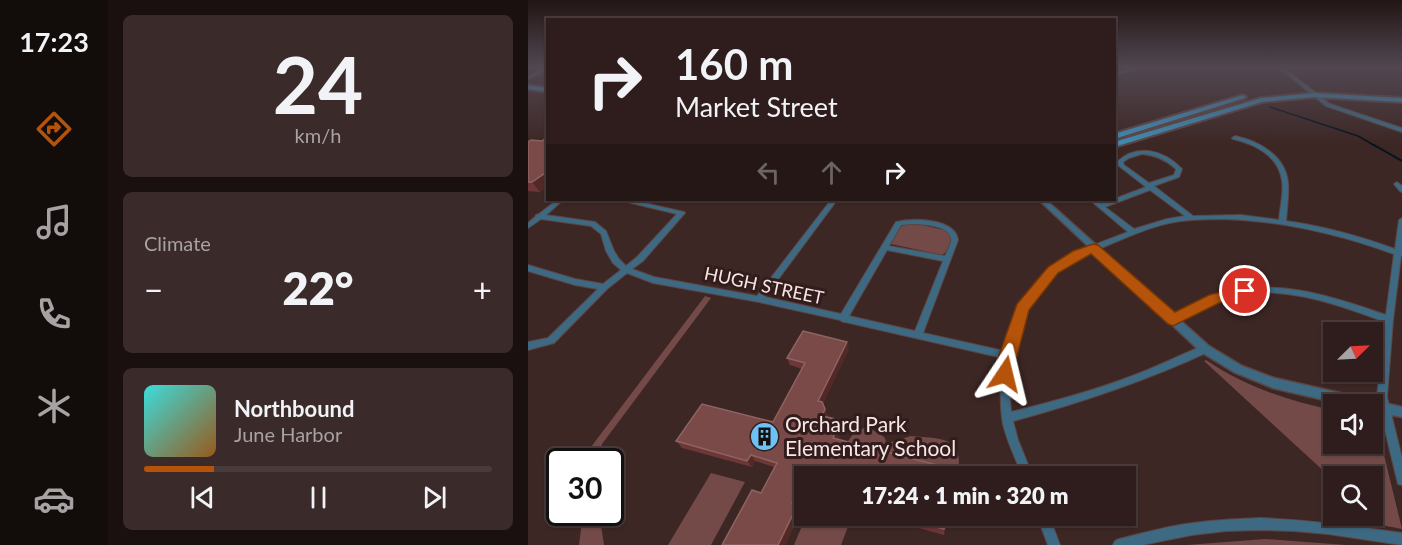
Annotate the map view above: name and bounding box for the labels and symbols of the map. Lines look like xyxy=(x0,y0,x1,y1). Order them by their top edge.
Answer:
street label: HUGH STREET xyxy=(702,262,826,308)
pin xyxy=(1219,265,1270,316)
north arrow xyxy=(1323,322,1383,382)
position arrow xyxy=(973,342,1037,406)
place label: Orchard Park Elementary School xyxy=(785,411,956,460)
building icon: Orchard Park Elementary School xyxy=(748,421,780,453)
speed limit sign: 30 xyxy=(546,448,624,526)

